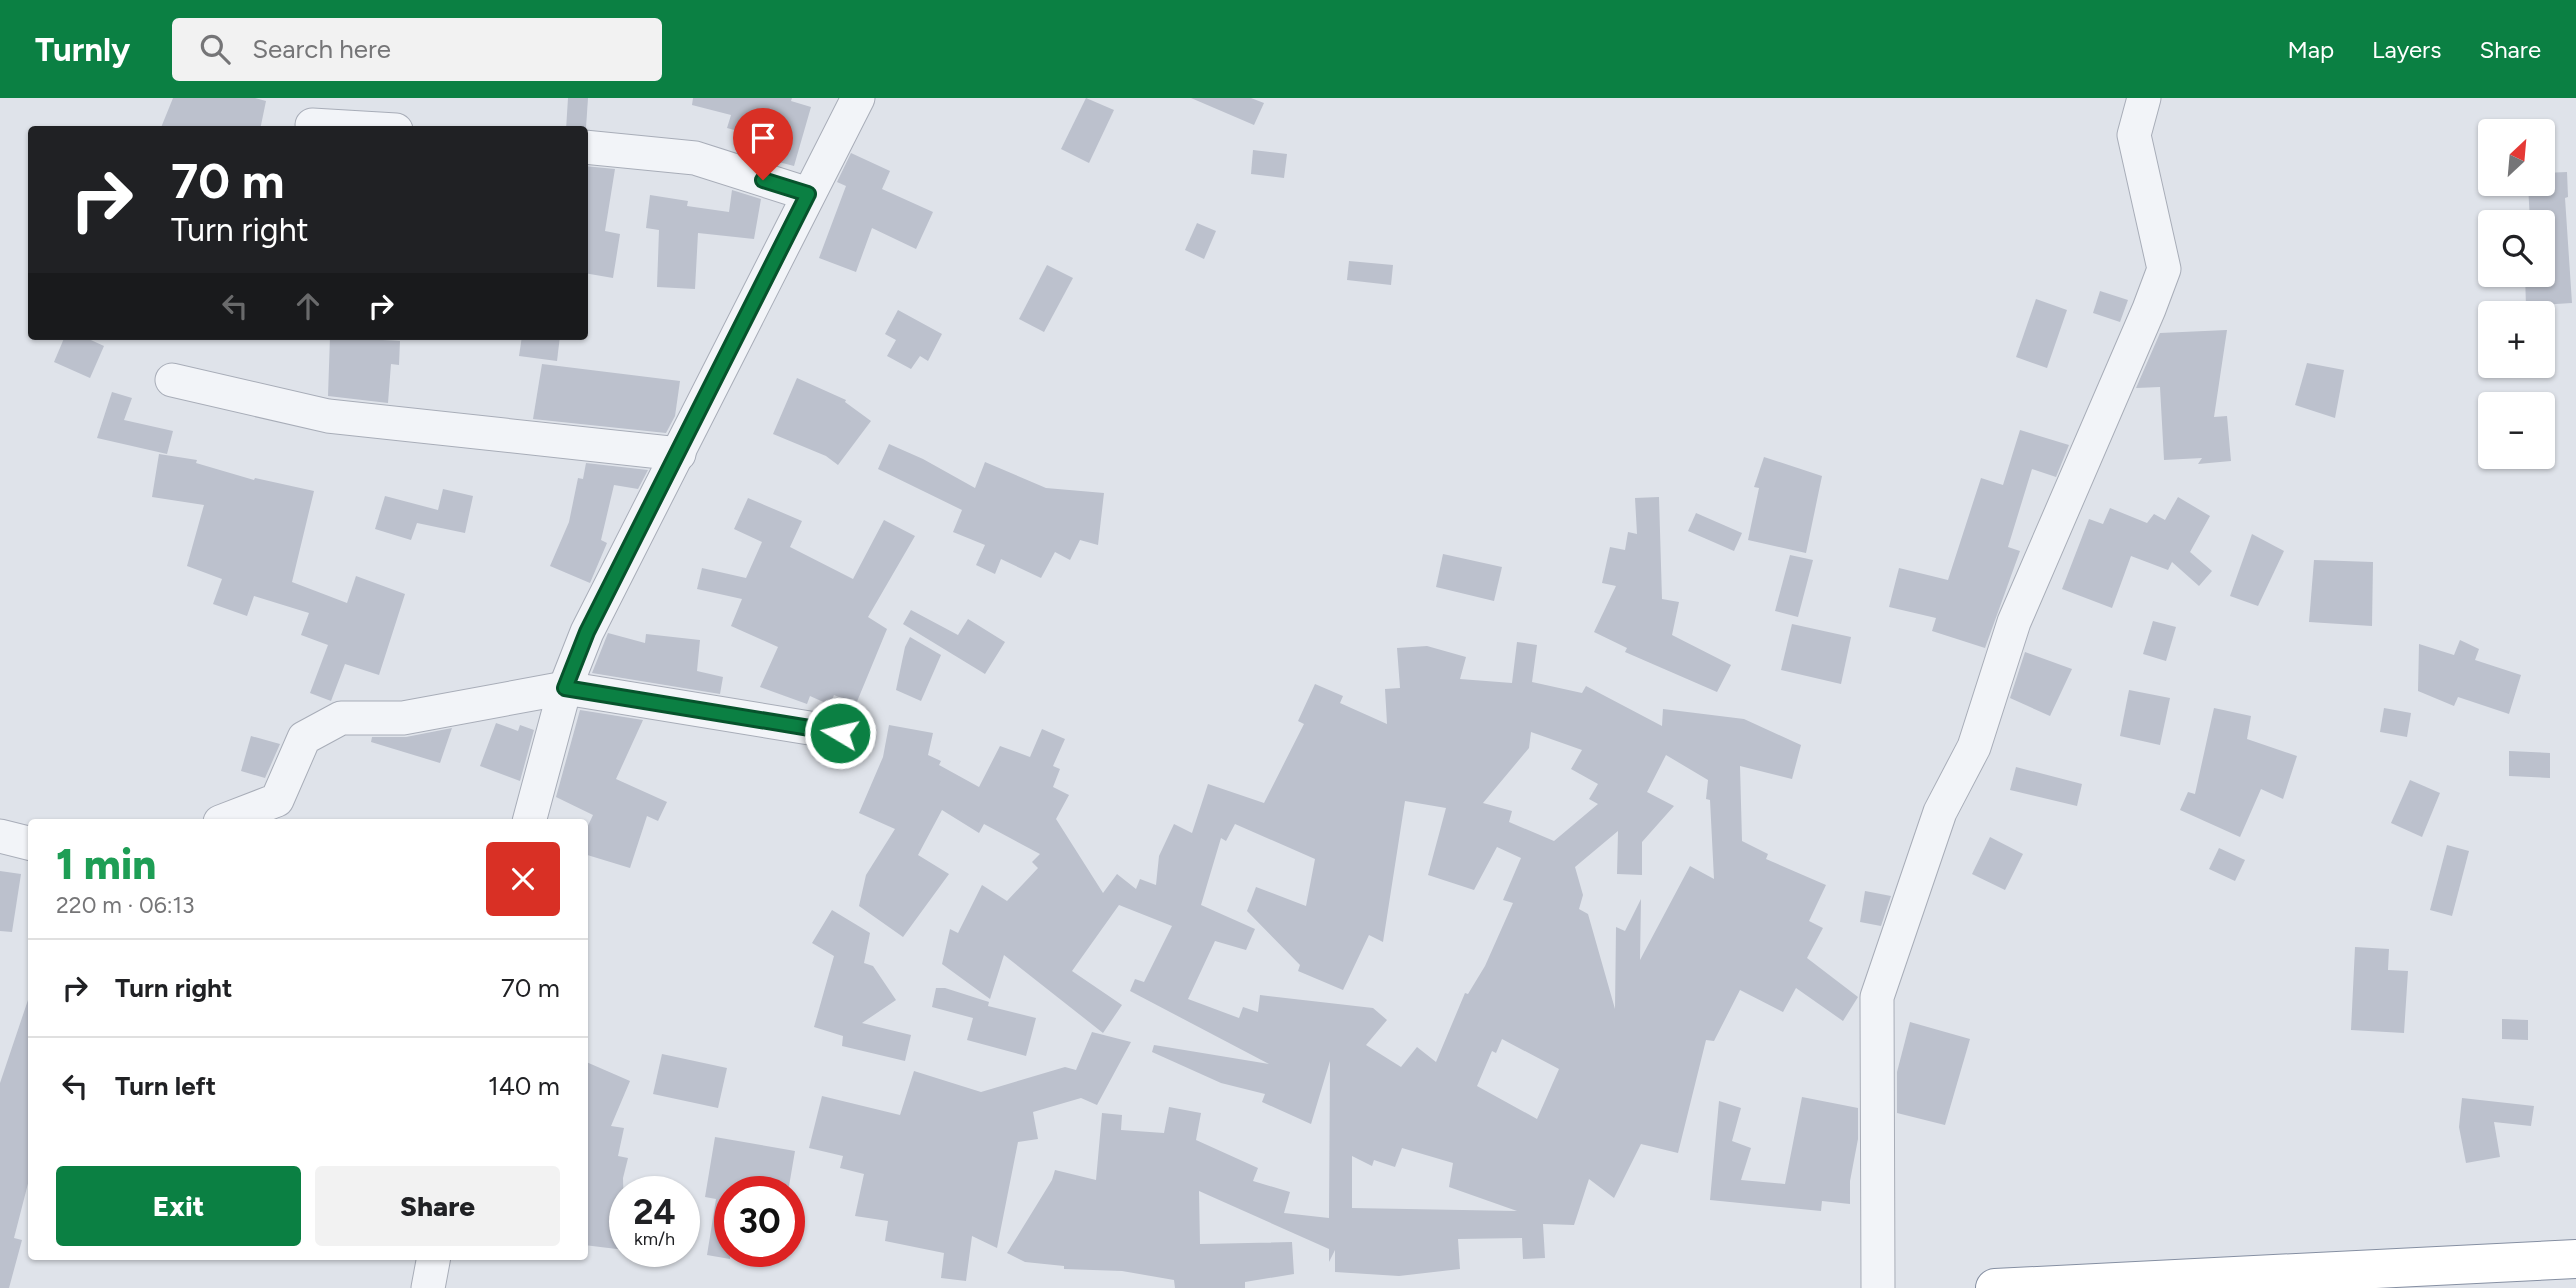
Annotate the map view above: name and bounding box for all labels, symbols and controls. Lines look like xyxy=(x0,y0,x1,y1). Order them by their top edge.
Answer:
search box xyxy=(172,18,662,81)
text: Turnly xyxy=(35,30,130,69)
icon: search xyxy=(196,30,234,68)
text: Search here xyxy=(252,33,391,65)
text: Map xyxy=(2287,35,2334,64)
text: Layers xyxy=(2372,35,2441,64)
text: Share xyxy=(2479,35,2541,64)
pin xyxy=(733,108,793,180)
icon: arrive xyxy=(744,119,782,157)
north arrow xyxy=(2478,119,2555,196)
map controls xyxy=(2478,119,2555,469)
text: 70 m xyxy=(171,151,284,210)
icon: right xyxy=(56,154,147,245)
button: search xyxy=(2478,210,2555,287)
text: Turn right xyxy=(171,211,309,249)
icon: left xyxy=(216,287,254,325)
icon: ahead xyxy=(289,287,327,325)
icon: right xyxy=(362,287,400,325)
button: + xyxy=(2478,301,2555,378)
button: − xyxy=(2478,392,2555,469)
position arrow xyxy=(803,696,877,770)
text: 1 min xyxy=(56,839,156,890)
button: close xyxy=(486,842,560,916)
text: 220 m · 06:13 xyxy=(56,891,195,919)
icon: right xyxy=(56,969,94,1007)
text: Turn right xyxy=(115,972,232,1004)
text: 70 m xyxy=(501,972,560,1004)
icon: left xyxy=(56,1067,94,1105)
text: Turn left xyxy=(115,1070,216,1102)
text: 140 m xyxy=(488,1070,560,1102)
button: Exit xyxy=(56,1166,301,1246)
button: Share xyxy=(315,1166,560,1246)
speed limit sign: 30 xyxy=(714,1176,805,1267)
text: 24 xyxy=(633,1191,676,1233)
text: km/h xyxy=(634,1228,675,1250)

